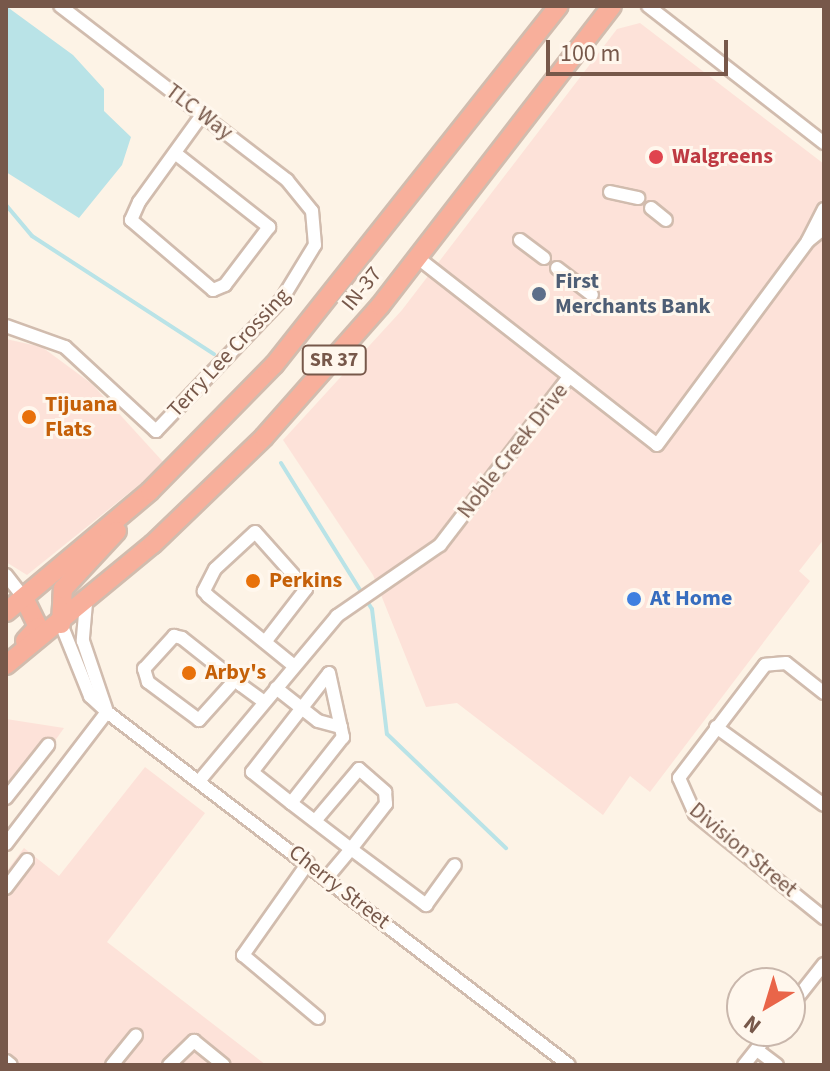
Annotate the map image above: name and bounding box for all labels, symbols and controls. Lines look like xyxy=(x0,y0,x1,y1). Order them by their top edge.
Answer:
scale bar xyxy=(550,24,732,74)
text: 100 m xyxy=(560,36,620,71)
street label: TLC Way xyxy=(160,78,238,146)
place label: Walgreens xyxy=(672,144,773,170)
marker: Walgreens xyxy=(647,148,665,166)
street label: IN-37 xyxy=(336,262,388,316)
place label: First Merchants Bank xyxy=(555,268,711,320)
street label: Terry Lee Crossing xyxy=(162,283,296,423)
marker: First Merchants Bank xyxy=(530,285,548,303)
road number: SR 37 xyxy=(300,344,368,376)
street label: Noble Creek Drive xyxy=(452,378,574,524)
place label: Tijuana Flats xyxy=(45,391,118,442)
marker: Tijuana Flats xyxy=(20,408,38,426)
place label: Perkins xyxy=(269,568,342,594)
marker: Perkins xyxy=(244,572,262,590)
place label: At Home xyxy=(650,586,732,612)
marker: At Home xyxy=(625,590,643,608)
place label: Arby's xyxy=(205,660,266,686)
marker: Arby's xyxy=(180,664,198,682)
street label: Division Street xyxy=(684,797,802,903)
street label: Cherry Street xyxy=(283,839,395,935)
north arrow xyxy=(726,967,806,1047)
text: N xyxy=(737,1007,768,1041)

